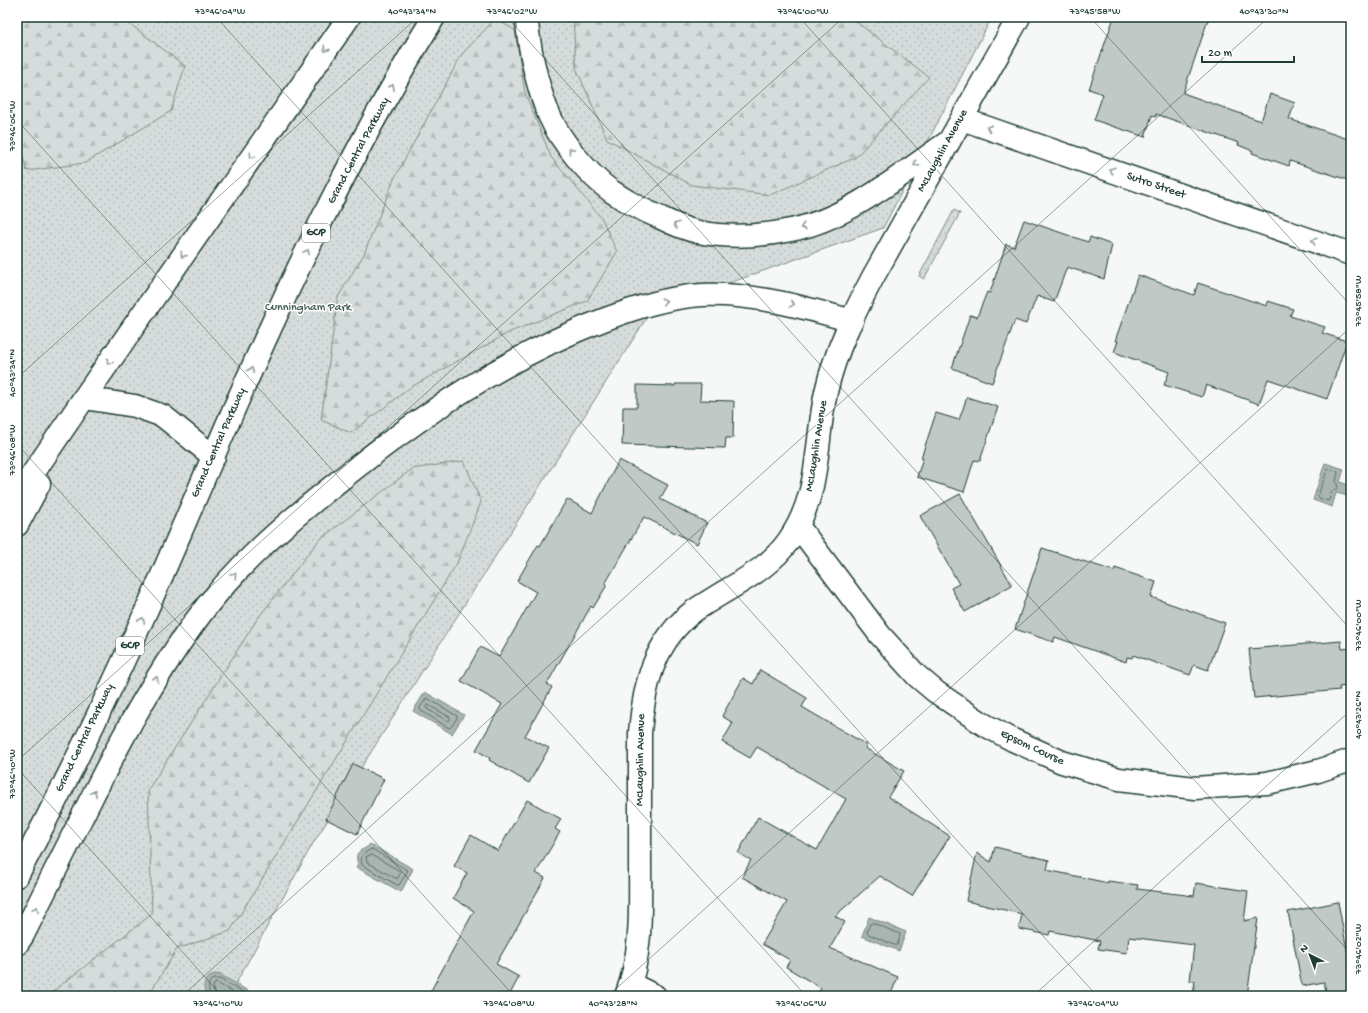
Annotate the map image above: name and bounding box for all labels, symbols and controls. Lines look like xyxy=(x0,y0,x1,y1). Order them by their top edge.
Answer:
text: 73°46'04"W xyxy=(194,6,246,18)
text: 40°43'34"N xyxy=(388,6,436,18)
text: 73°46'02"W xyxy=(486,6,538,18)
text: 73°46'00"W xyxy=(776,6,829,18)
text: 73°45'58"W xyxy=(1069,6,1121,18)
text: 40°43'30"N xyxy=(1240,6,1289,18)
scale bar xyxy=(1202,38,1294,64)
one-way arrow xyxy=(323,45,331,52)
text: 20 m xyxy=(1208,47,1233,61)
one-way arrow xyxy=(388,84,395,91)
street label: Grand Central Parkway xyxy=(325,95,393,207)
text: 73°46'06"W xyxy=(7,100,19,152)
street label: McLaughlin Avenue xyxy=(915,107,972,195)
one-way arrow xyxy=(986,124,993,133)
one-way arrow xyxy=(569,148,576,155)
one-way arrow xyxy=(250,151,257,158)
one-way arrow xyxy=(913,159,920,167)
one-way arrow xyxy=(1109,167,1116,175)
street label: Sutro Street xyxy=(1125,169,1188,203)
one-way arrow xyxy=(672,221,679,229)
one-way arrow xyxy=(800,222,807,231)
road number: GCP xyxy=(302,224,330,242)
one-way arrow xyxy=(1311,238,1318,246)
one-way arrow xyxy=(302,249,310,256)
one-way arrow xyxy=(180,251,188,258)
text: 73°45'58"W xyxy=(1353,275,1365,327)
one-way arrow xyxy=(660,298,667,306)
one-way arrow xyxy=(789,299,796,308)
park label: Cunningham Park xyxy=(265,301,353,315)
text: 40°43'34"N xyxy=(7,349,19,397)
one-way arrow xyxy=(107,357,114,364)
one-way arrow xyxy=(247,366,255,373)
street label: Grand Central Parkway xyxy=(189,386,250,500)
street label: McLaughlin Avenue xyxy=(803,399,831,493)
text: 73°46'08"W xyxy=(7,424,19,477)
one-way arrow xyxy=(229,572,237,580)
text: 73°46'00"W xyxy=(1353,599,1365,652)
one-way arrow xyxy=(137,617,145,625)
road number: GCP xyxy=(116,637,144,655)
one-way arrow xyxy=(152,676,159,683)
street label: Grand Central Parkway xyxy=(53,682,117,794)
text: 40°43'26"N xyxy=(1353,691,1365,739)
street label: McLaughlin Avenue xyxy=(633,713,649,806)
street label: Epsom Course xyxy=(998,727,1067,769)
text: 73°46'10"W xyxy=(7,749,19,800)
one-way arrow xyxy=(89,790,97,798)
one-way arrow xyxy=(31,906,39,914)
text: 73°46'02"W xyxy=(1353,923,1365,975)
north arrow xyxy=(1290,935,1330,975)
text: N xyxy=(1298,942,1311,956)
text: 73°46'10"W xyxy=(192,998,243,1010)
text: 73°46'08"W xyxy=(482,998,535,1010)
text: 40°43'28"N xyxy=(589,998,638,1010)
text: 73°46'06"W xyxy=(775,998,827,1010)
text: 73°46'04"W xyxy=(1067,998,1119,1010)

